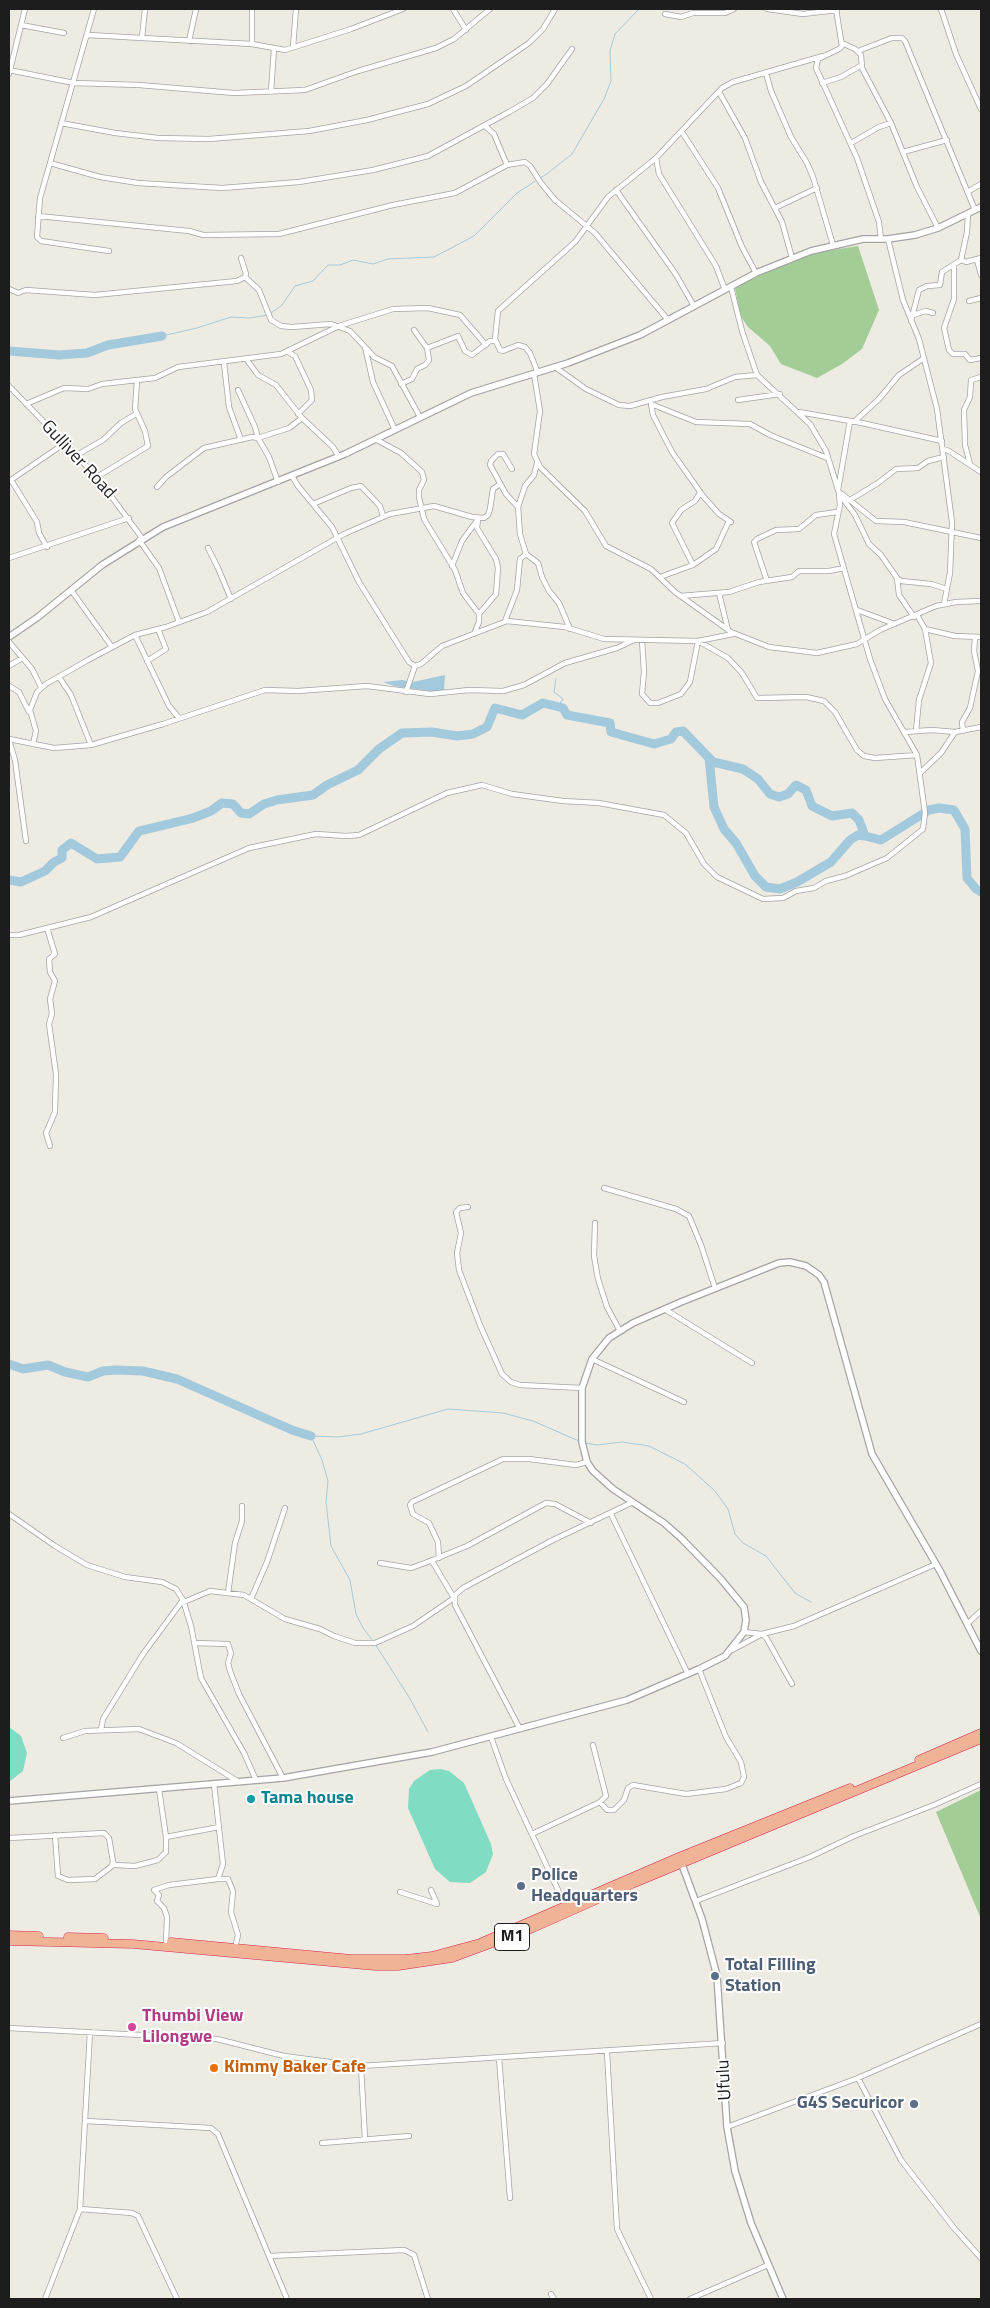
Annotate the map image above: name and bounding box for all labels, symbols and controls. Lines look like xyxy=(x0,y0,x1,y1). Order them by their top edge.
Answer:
street label: Gulliver Road xyxy=(36,416,120,504)
place label: Tama house xyxy=(261,1788,354,1810)
marker: Tama house xyxy=(245,1793,257,1805)
place label: Police Headquarters xyxy=(531,1865,638,1908)
marker: Police Headquarters xyxy=(515,1880,527,1892)
road number: M1 xyxy=(494,1924,530,1950)
place label: Total Filling Station xyxy=(725,1955,816,1998)
marker: Total Filling Station xyxy=(709,1970,721,1982)
place label: Thumbi View Lilongwe xyxy=(142,2006,243,2048)
marker: Thumbi View Lilongwe xyxy=(126,2021,138,2033)
place label: Kimmy Baker Cafe xyxy=(224,2057,366,2079)
street label: Ufulu xyxy=(713,2059,737,2101)
marker: Kimmy Baker Cafe xyxy=(208,2062,220,2074)
place label: G4S Securicor xyxy=(797,2093,904,2115)
marker: G4S Securicor xyxy=(908,2098,920,2110)

